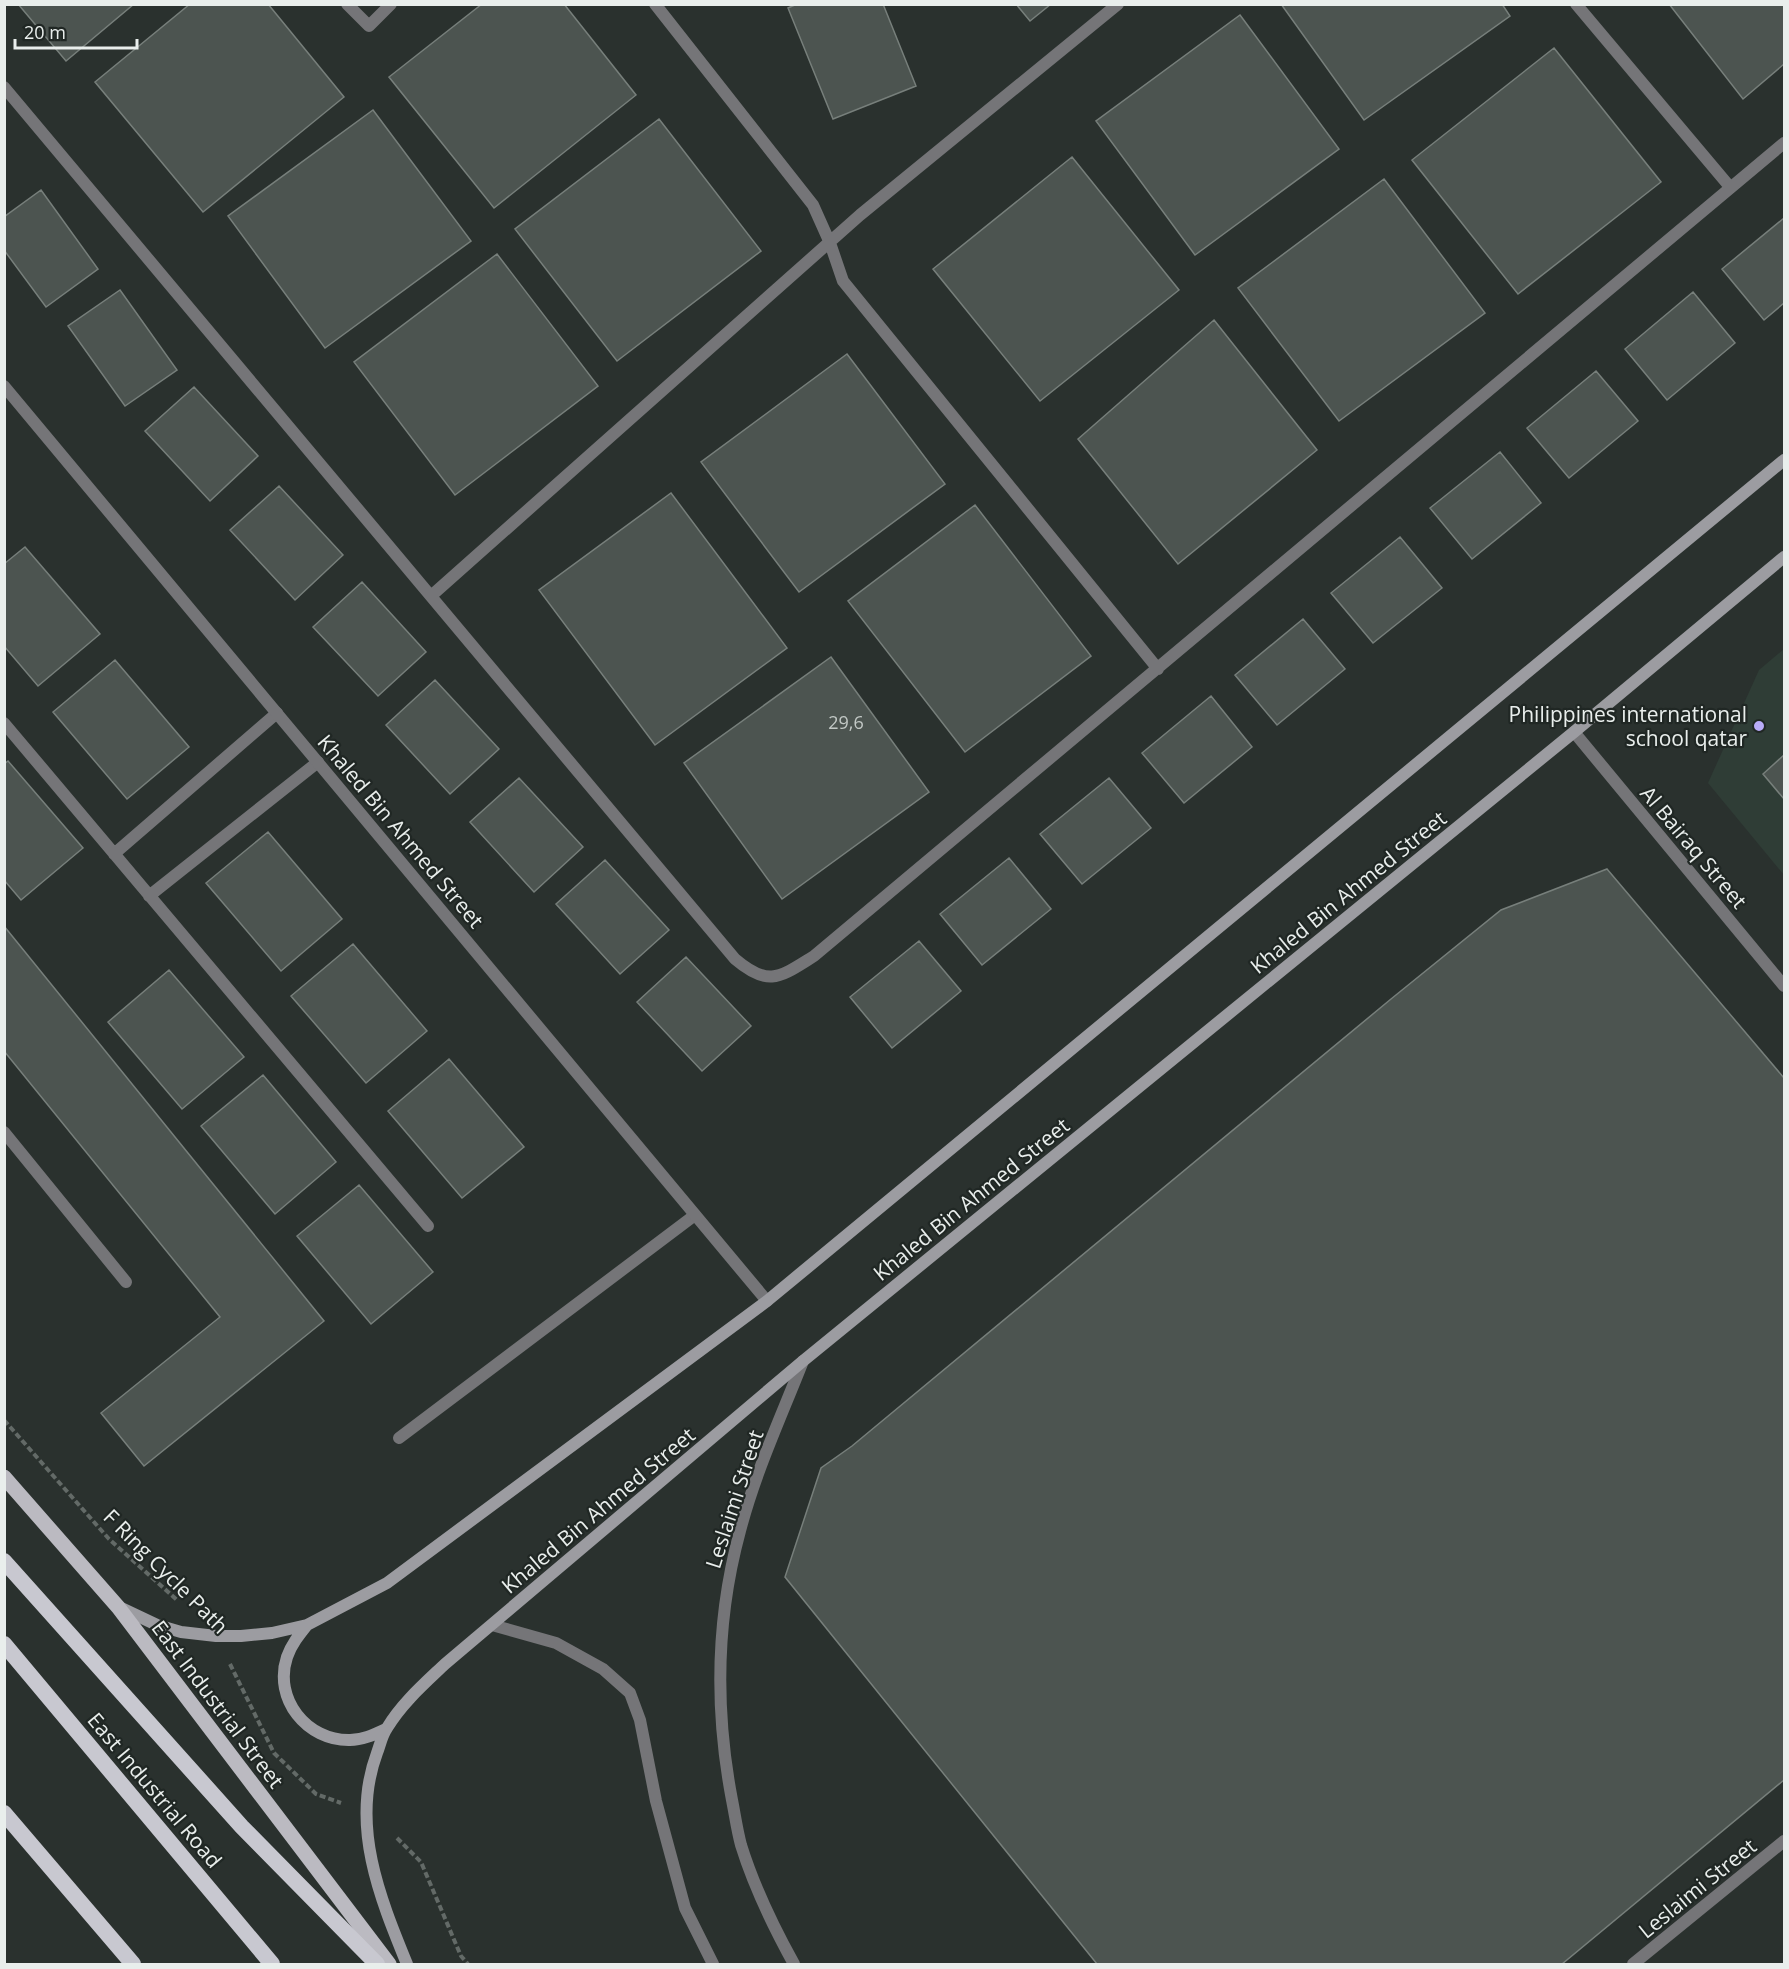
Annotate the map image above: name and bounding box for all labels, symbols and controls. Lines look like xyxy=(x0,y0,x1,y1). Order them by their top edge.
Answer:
scale bar xyxy=(15,12,136,50)
text: 20 m xyxy=(24,20,66,44)
place label: Philippines international school qatar xyxy=(1509,700,1747,752)
house number: 29,6 xyxy=(828,710,864,734)
marker: Philippines international school qatar xyxy=(1752,719,1766,733)
street label: Khaled Bin Ahmed Street xyxy=(312,728,490,934)
street label: Al Bairaq Street xyxy=(1634,780,1754,914)
street label: Khaled Bin Ahmed Street xyxy=(1244,804,1452,980)
street label: Khaled Bin Ahmed Street xyxy=(867,1111,1075,1287)
street label: Khaled Bin Ahmed Street xyxy=(495,1421,701,1599)
street label: Leslaimi Street xyxy=(698,1426,770,1572)
street label: F Ring Cycle Path xyxy=(98,1503,234,1639)
street label: East Industrial Street xyxy=(146,1614,290,1794)
street label: East Industrial Road xyxy=(82,1706,228,1874)
street label: Leslaimi Street xyxy=(1632,1832,1762,1944)

